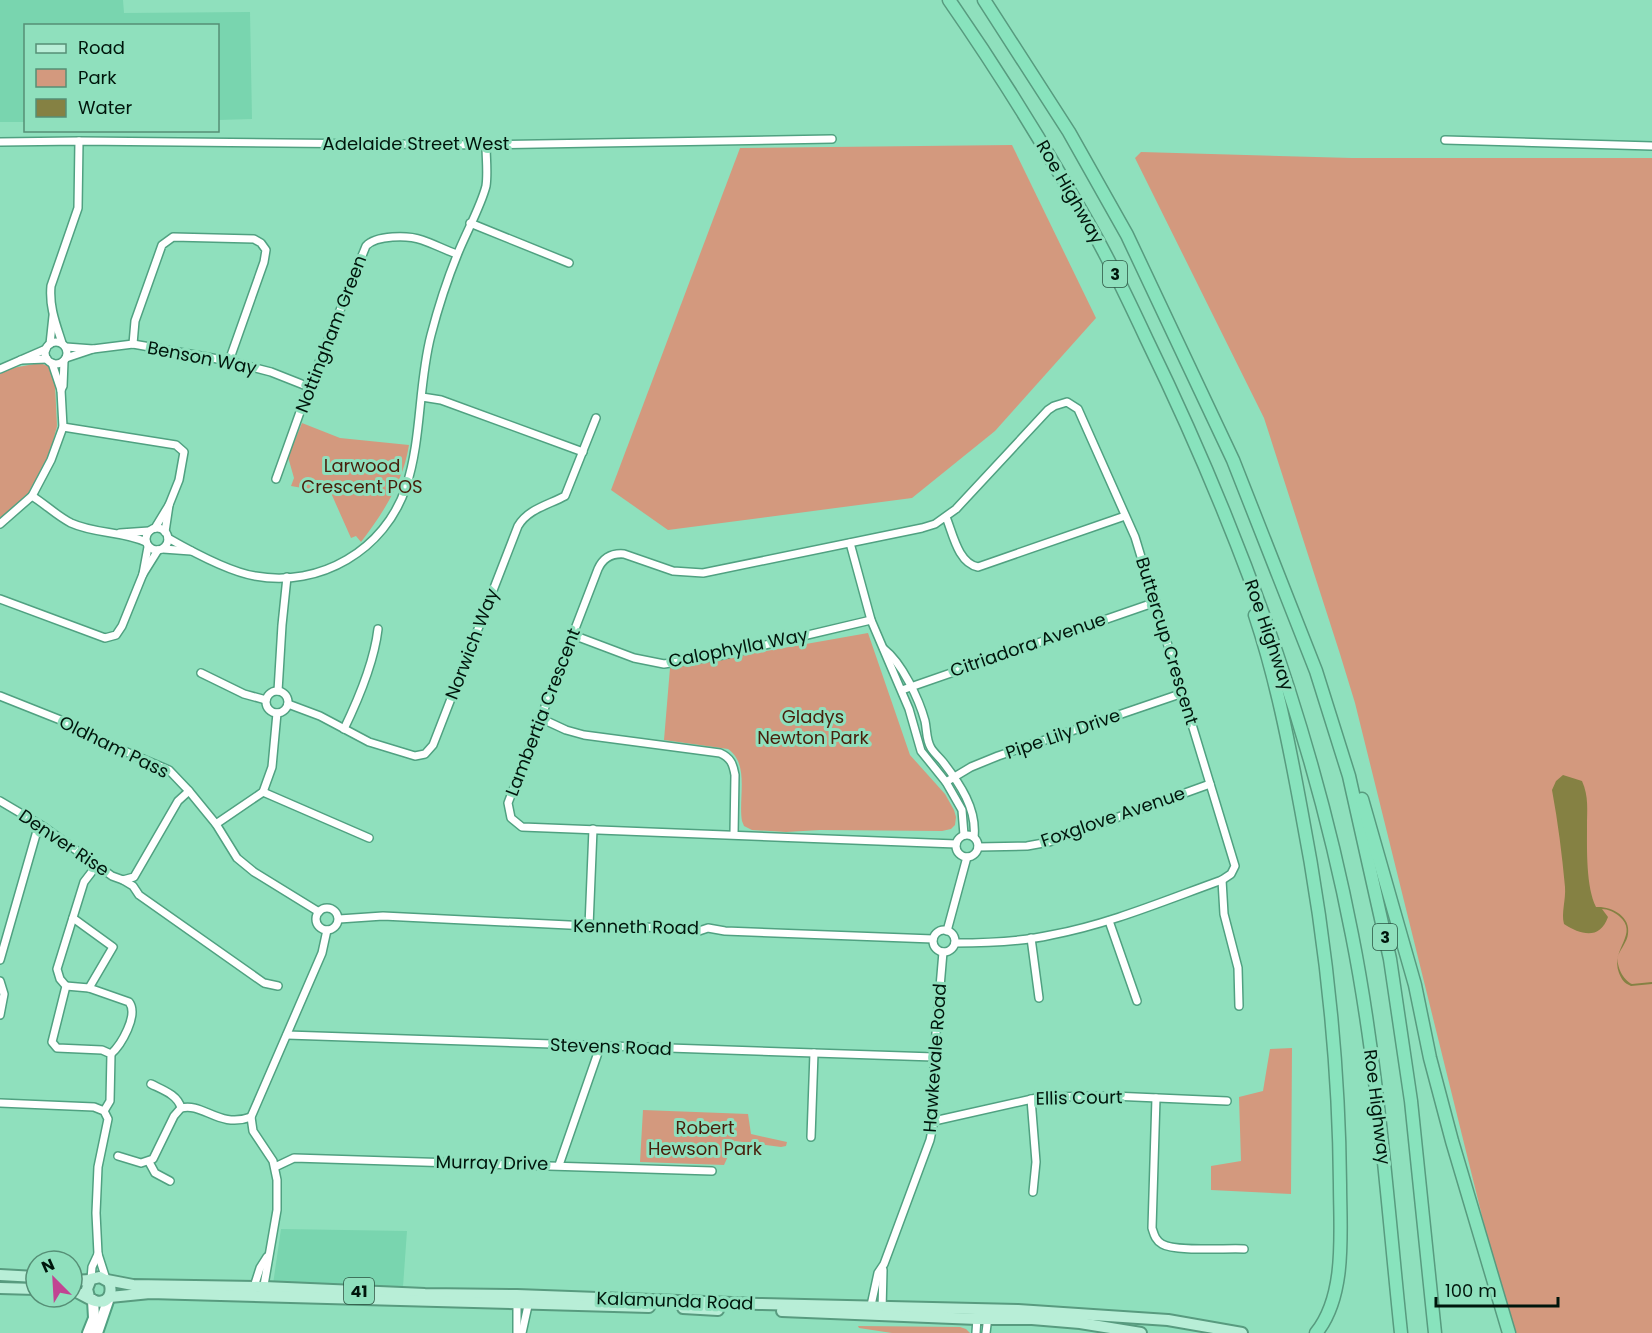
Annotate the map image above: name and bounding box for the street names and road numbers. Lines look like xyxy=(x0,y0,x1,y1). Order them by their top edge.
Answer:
street label: Adelaide Street West xyxy=(323,131,509,156)
street label: Roe Highway xyxy=(1031,135,1110,248)
street label: Nottingham Green xyxy=(289,251,372,416)
road number: 3 xyxy=(1103,261,1127,287)
street label: Benson Way xyxy=(145,335,259,380)
street label: Buttercup Crescent xyxy=(1130,554,1205,728)
street label: Roe Highway xyxy=(1239,576,1300,694)
street label: Norwich Way xyxy=(439,585,504,703)
street label: Citriadora Avenue xyxy=(947,606,1109,683)
street label: Calophylla Way xyxy=(666,622,810,673)
street label: Lambertia Crescent xyxy=(499,624,586,799)
street label: Pipe Lily Drive xyxy=(1002,702,1123,765)
street label: Oldham Pass xyxy=(55,709,173,784)
street label: Foxglove Avenue xyxy=(1037,780,1188,853)
street label: Denver Rise xyxy=(14,803,114,882)
street label: Kenneth Road xyxy=(573,913,699,940)
road number: 3 xyxy=(1373,924,1397,950)
street label: Hawkevale Road xyxy=(917,983,952,1133)
street label: Stevens Road xyxy=(550,1032,672,1061)
street label: Roe Highway xyxy=(1358,1048,1397,1166)
street label: Ellis Court xyxy=(1035,1084,1123,1111)
street label: Murray Drive xyxy=(435,1149,549,1176)
road number: 41 xyxy=(344,1278,374,1304)
street label: Kalamunda Road xyxy=(596,1285,754,1316)

